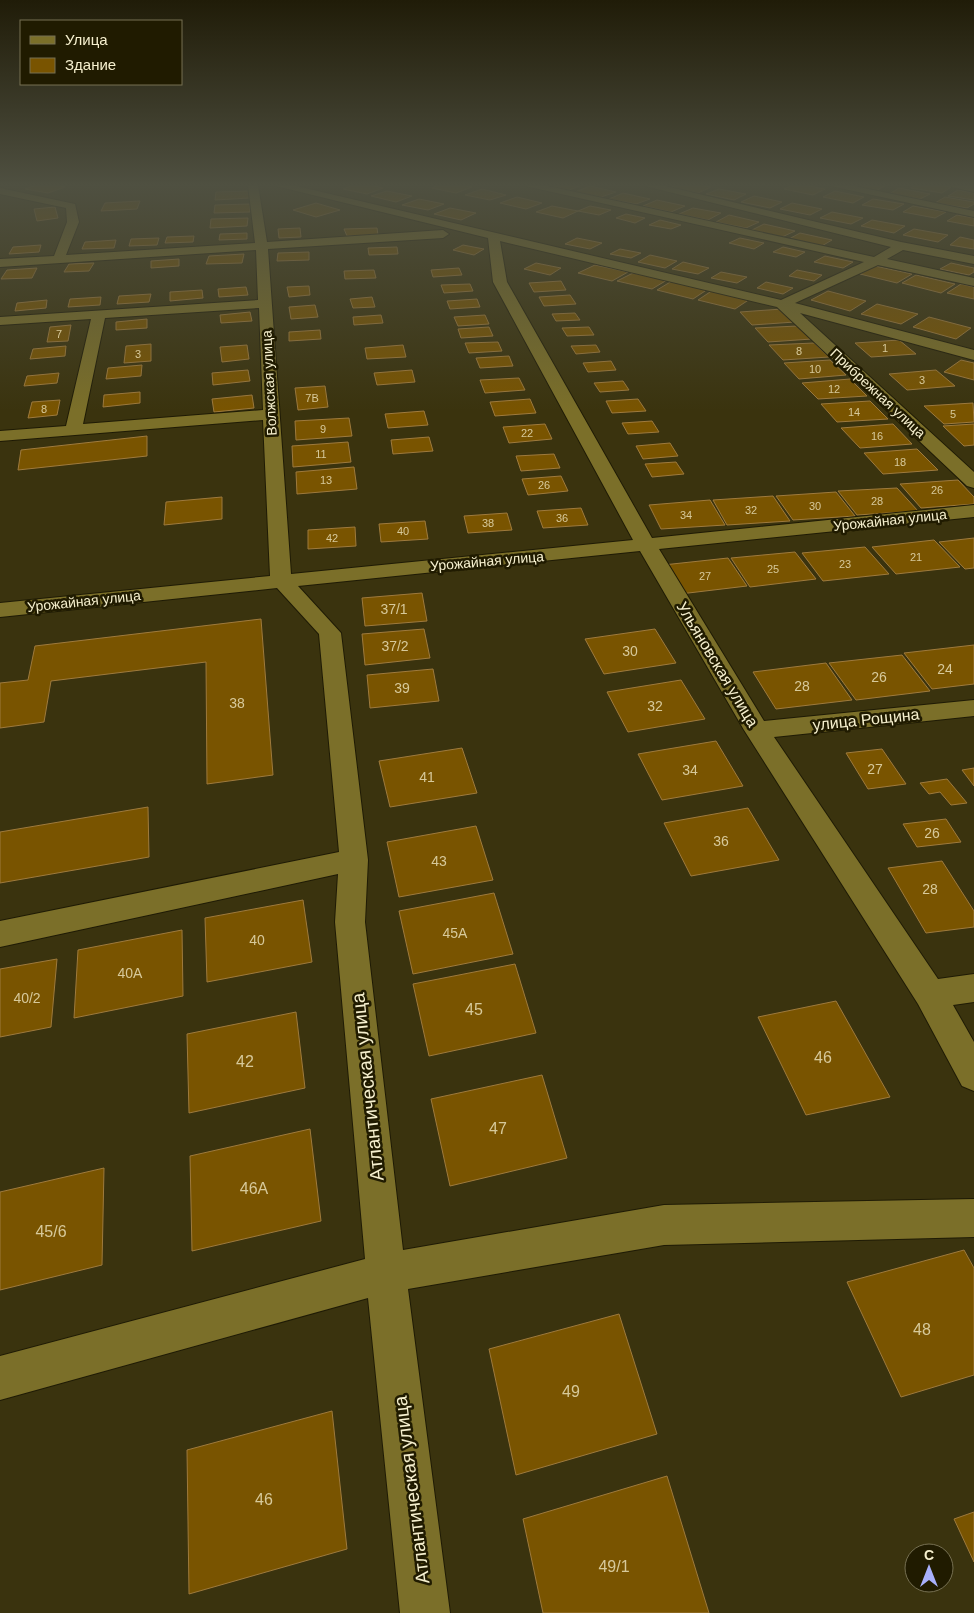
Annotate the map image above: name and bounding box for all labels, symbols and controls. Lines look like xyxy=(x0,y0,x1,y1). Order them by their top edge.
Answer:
legend xyxy=(20,20,182,85)
text: Улица xyxy=(65,31,108,48)
text: Здание xyxy=(65,56,116,73)
house number: 7 xyxy=(56,328,62,340)
street label: Волжская улица xyxy=(258,330,280,436)
house number: 1 xyxy=(882,342,888,354)
house number: 8 xyxy=(796,345,802,357)
street label: Прибрежная улица xyxy=(827,345,929,441)
house number: 3 xyxy=(135,348,141,360)
house number: 10 xyxy=(809,363,821,375)
house number: 3 xyxy=(919,374,925,386)
house number: 12 xyxy=(828,383,840,395)
house number: 7В xyxy=(305,392,319,404)
house number: 8 xyxy=(41,403,47,415)
house number: 14 xyxy=(848,406,860,418)
house number: 5 xyxy=(950,408,956,420)
house number: 9 xyxy=(320,423,326,435)
house number: 22 xyxy=(521,427,533,439)
house number: 16 xyxy=(871,430,883,442)
house number: 11 xyxy=(315,448,327,460)
house number: 18 xyxy=(894,456,906,468)
house number: 13 xyxy=(320,474,332,486)
house number: 26 xyxy=(538,479,550,491)
house number: 26 xyxy=(931,484,943,496)
house number: 28 xyxy=(871,495,883,507)
house number: 30 xyxy=(809,500,821,512)
house number: 32 xyxy=(745,504,757,516)
street label: Урожайная улица xyxy=(832,506,948,534)
house number: 34 xyxy=(680,509,692,521)
house number: 36 xyxy=(556,512,568,524)
house number: 38 xyxy=(482,517,494,529)
house number: 40 xyxy=(397,525,409,537)
house number: 42 xyxy=(326,532,338,544)
street label: Урожайная улица xyxy=(429,548,545,574)
house number: 21 xyxy=(910,551,922,563)
house number: 23 xyxy=(839,558,851,570)
house number: 25 xyxy=(767,563,779,575)
house number: 27 xyxy=(699,570,711,582)
street label: Урожайная улица xyxy=(26,587,142,615)
street label: Ульяновская улица xyxy=(674,599,762,730)
house number: 37/1 xyxy=(380,601,408,617)
house number: 37/2 xyxy=(381,638,409,654)
house number: 30 xyxy=(622,643,638,659)
house number: 24 xyxy=(937,661,953,677)
house number: 26 xyxy=(871,669,887,685)
house number: 28 xyxy=(794,678,810,694)
house number: 39 xyxy=(394,680,410,696)
house number: 38 xyxy=(229,695,245,711)
house number: 32 xyxy=(647,698,663,714)
street label: улица Рощина xyxy=(812,705,920,734)
house number: 27 xyxy=(867,761,883,777)
house number: 34 xyxy=(682,762,698,778)
house number: 41 xyxy=(419,769,435,785)
house number: 26 xyxy=(924,825,940,841)
house number: 36 xyxy=(713,833,729,849)
house number: 43 xyxy=(431,853,447,869)
house number: 28 xyxy=(922,881,938,897)
house number: 45А xyxy=(443,925,468,941)
house number: 40 xyxy=(249,932,265,948)
house number: 40А xyxy=(118,965,143,981)
house number: 40/2 xyxy=(13,990,41,1006)
street label: Атлантическая улица xyxy=(347,991,388,1182)
house number: 45 xyxy=(465,1001,483,1018)
house number: 46 xyxy=(814,1049,832,1066)
house number: 42 xyxy=(236,1053,254,1070)
house number: 47 xyxy=(489,1120,507,1137)
house number: 46А xyxy=(240,1180,269,1197)
house number: 45/6 xyxy=(35,1223,67,1240)
house number: 48 xyxy=(913,1321,931,1338)
house number: 49 xyxy=(562,1383,580,1400)
street label: Атлантическая улица xyxy=(390,1394,433,1585)
house number: 46 xyxy=(255,1491,273,1508)
north arrow xyxy=(904,1543,954,1593)
text: С xyxy=(924,1547,934,1563)
house number: 49/1 xyxy=(598,1558,630,1575)

